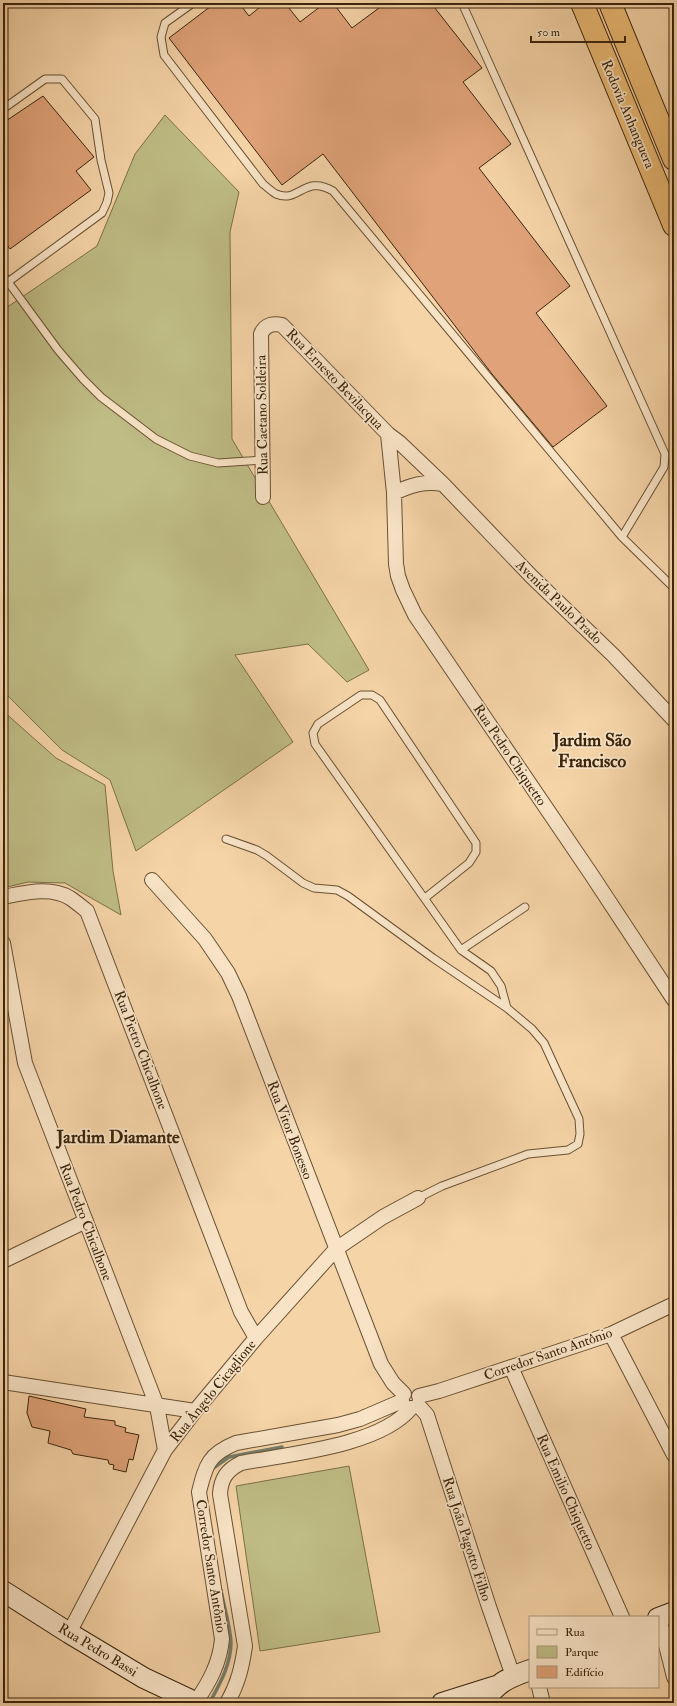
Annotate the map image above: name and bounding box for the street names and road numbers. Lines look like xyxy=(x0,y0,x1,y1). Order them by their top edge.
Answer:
street label: Rodovia Anhanguera xyxy=(597,57,659,171)
street label: Rua Ernesto Bevilacqua xyxy=(283,325,388,433)
street label: Rua Caetano Soldeira xyxy=(252,355,272,475)
street label: Avenida Paulo Prado xyxy=(512,556,606,648)
street label: Rua Pedro Chiquetto xyxy=(470,701,550,809)
street label: Rua Pietro Chicalhone xyxy=(110,988,172,1112)
street label: Rua Vitor Bonesso xyxy=(263,1078,317,1182)
street label: Rua Pedro Chicalhone xyxy=(56,1161,116,1283)
street label: Corredor Santo Antônio xyxy=(482,1324,615,1384)
street label: Rua Ângelo Cicaglione xyxy=(166,1336,260,1446)
street label: Rua Emilio Chiquetto xyxy=(533,1432,599,1553)
street label: Rua João Pagotto Filho xyxy=(439,1475,495,1603)
street label: Corredor Santo Antônio xyxy=(192,1498,230,1634)
street label: Rua Pedro Bassi xyxy=(55,1620,141,1680)

